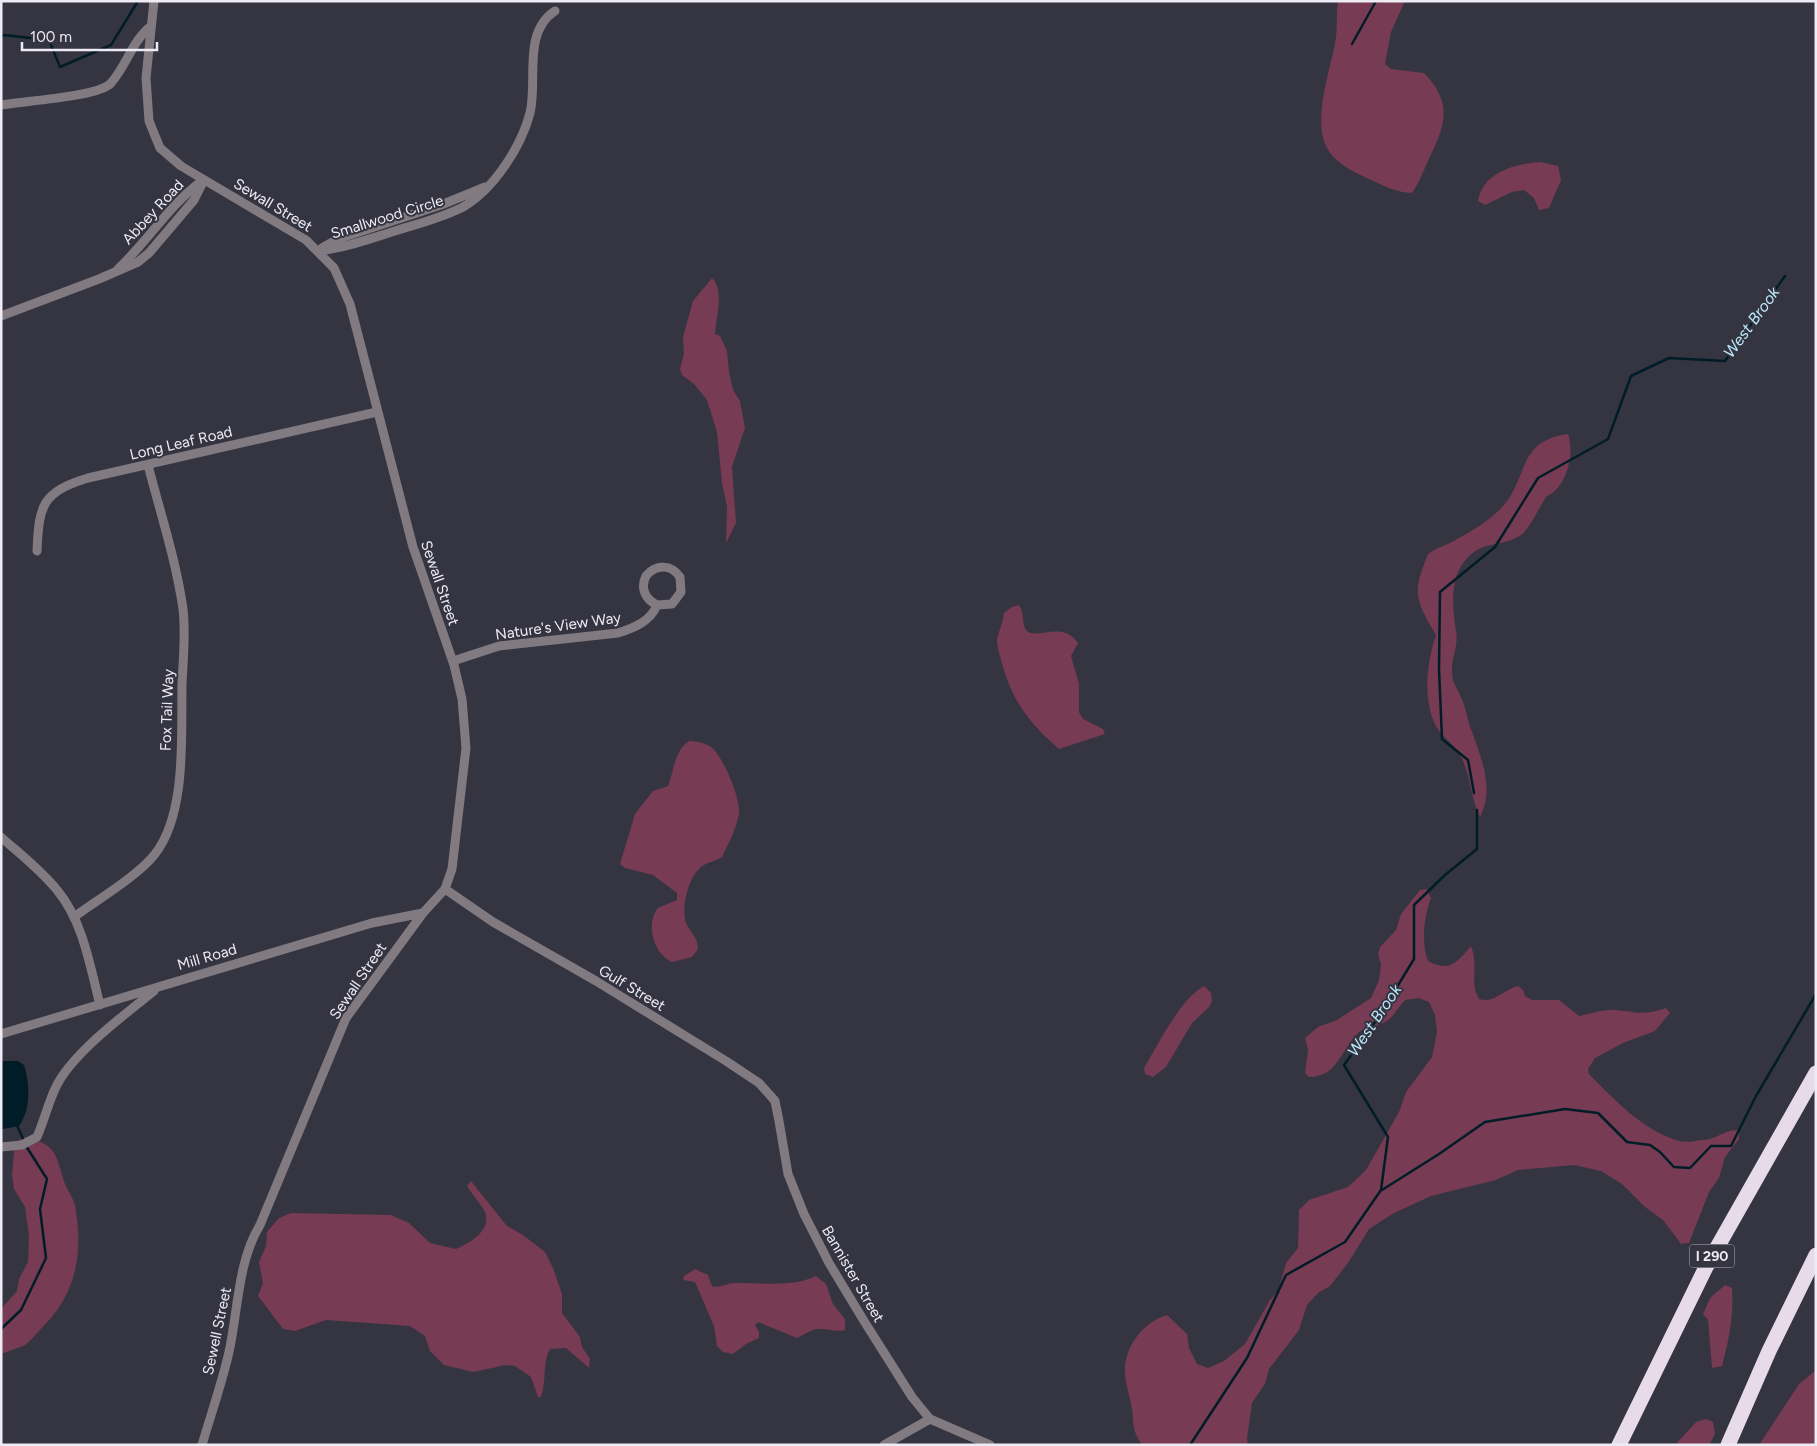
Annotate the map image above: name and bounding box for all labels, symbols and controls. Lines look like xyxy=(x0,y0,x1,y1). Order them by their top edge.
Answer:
scale bar xyxy=(22,20,158,52)
text: 100 m xyxy=(30,28,72,46)
street label: Sewall Street xyxy=(230,174,316,236)
street label: Abbey Road xyxy=(119,176,187,248)
street label: Smallwood Circle xyxy=(329,191,445,243)
water label: West Brook xyxy=(1719,282,1784,361)
street label: Long Leaf Road xyxy=(128,422,234,464)
street label: Sewall Street xyxy=(417,538,463,628)
street label: Nature's View Way xyxy=(494,608,622,644)
street label: Fox Tail Way xyxy=(157,668,177,751)
street label: Sewall Street xyxy=(326,939,390,1023)
street label: Mill Road xyxy=(175,940,239,974)
street label: Gulf Street xyxy=(596,961,669,1015)
water label: West Brook xyxy=(1343,980,1406,1060)
street label: Bannister Street xyxy=(818,1222,888,1326)
road number: I 290 xyxy=(1690,1244,1734,1268)
street label: Sewell Street xyxy=(199,1285,235,1377)

